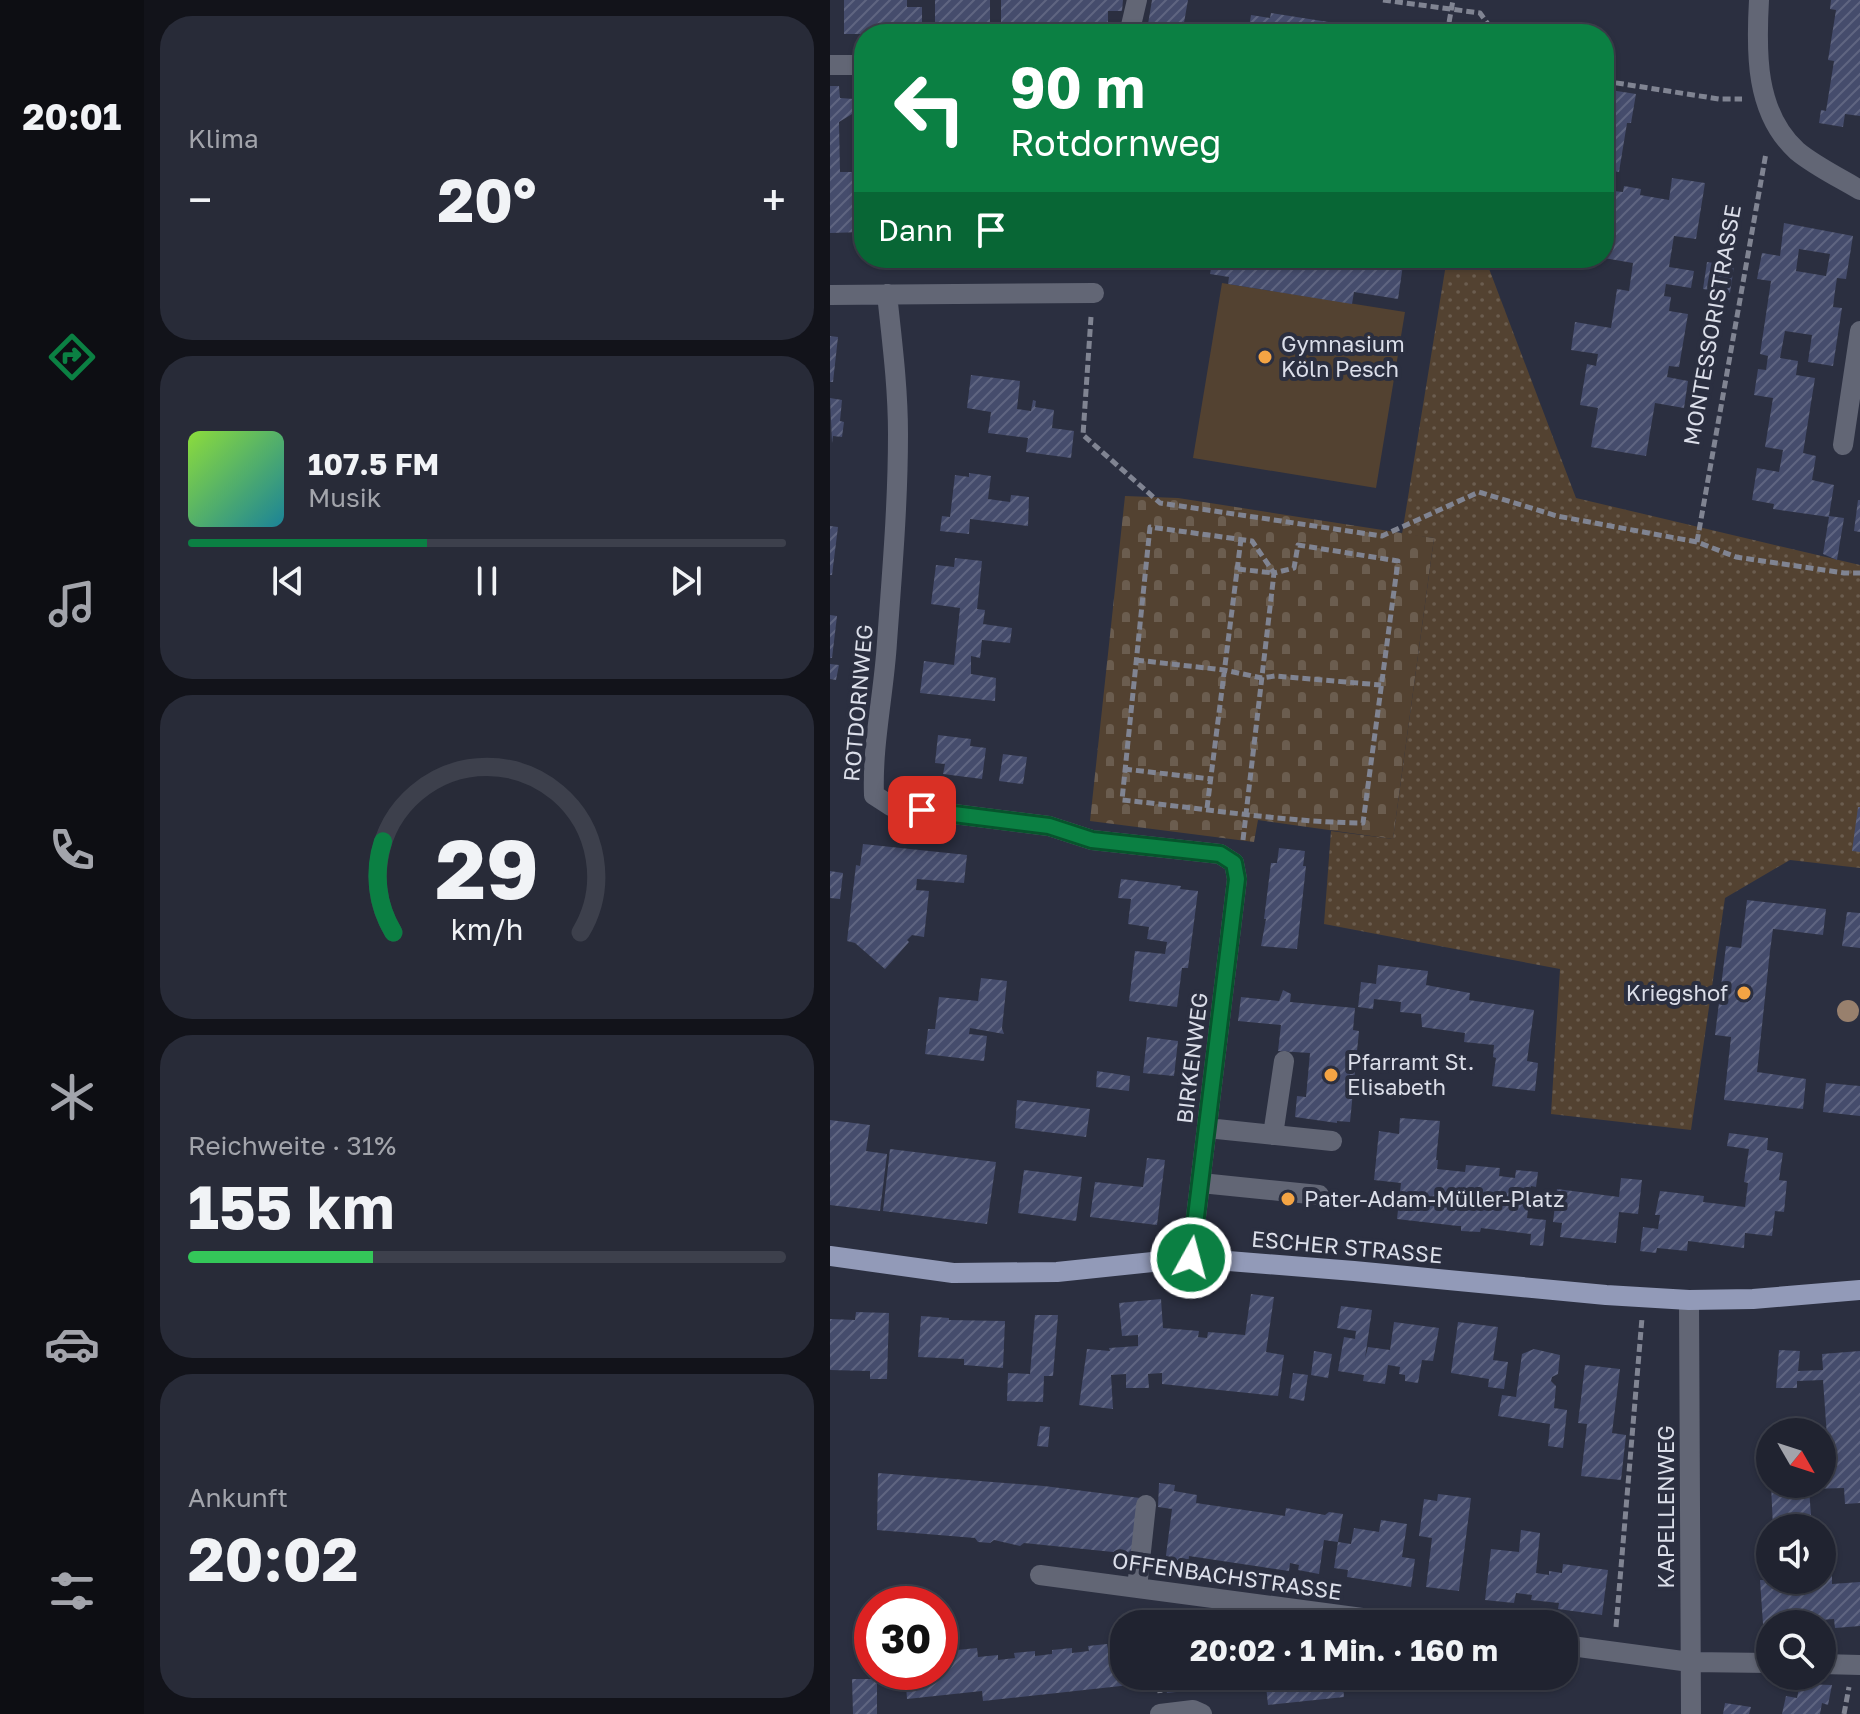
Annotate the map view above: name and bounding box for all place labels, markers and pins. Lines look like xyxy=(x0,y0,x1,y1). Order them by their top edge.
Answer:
place label: Gymnasium Köln Pesch xyxy=(1281,330,1405,382)
marker: Gymnasium Köln Pesch xyxy=(1256,348,1274,366)
pin xyxy=(888,776,956,844)
place label: Kriegshof xyxy=(1626,979,1728,1006)
marker: Kriegshof xyxy=(1735,984,1753,1002)
place label: Pfarramt St. Elisabeth xyxy=(1347,1048,1474,1100)
marker: Pfarramt St. Elisabeth xyxy=(1322,1066,1340,1084)
place label: Pater-Adam-Müller-Platz xyxy=(1304,1185,1564,1212)
marker: Pater-Adam-Müller-Platz xyxy=(1279,1190,1297,1208)

